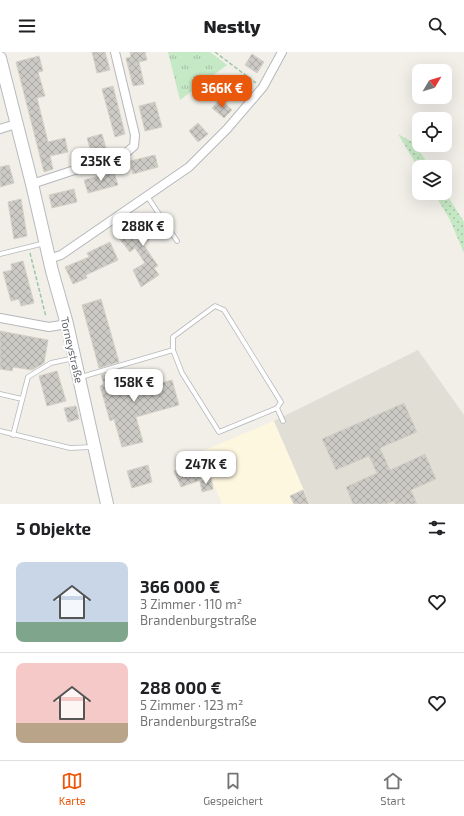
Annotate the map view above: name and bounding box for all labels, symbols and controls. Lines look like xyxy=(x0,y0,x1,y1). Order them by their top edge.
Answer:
icon: menu xyxy=(16,15,38,37)
text: Nestly xyxy=(203,15,261,37)
icon: search xyxy=(426,15,448,37)
north arrow xyxy=(412,64,452,104)
map controls xyxy=(412,64,452,200)
pin: 366K € xyxy=(189,75,255,109)
text: 366K € xyxy=(201,80,243,96)
button: locate xyxy=(412,112,452,152)
pin: 235K € xyxy=(68,148,134,182)
text: 235K € xyxy=(80,153,122,169)
button: layers xyxy=(412,160,452,200)
pin: 288K € xyxy=(110,213,176,247)
text: 288K € xyxy=(121,218,165,234)
street label: Torneystraße xyxy=(59,316,86,384)
pin: 158K € xyxy=(101,369,167,403)
text: 158K € xyxy=(114,374,154,390)
pin: 247K € xyxy=(173,451,239,485)
text: 247K € xyxy=(185,456,227,472)
icon: filters xyxy=(426,517,448,539)
text: 5 Objekte xyxy=(16,518,91,538)
text: 366 000 € xyxy=(140,576,220,596)
icon: home xyxy=(48,578,96,626)
icon: heart xyxy=(426,591,448,613)
text: 3 Zimmer · 110 m² xyxy=(140,596,242,612)
text: Brandenburgstraße xyxy=(140,612,257,628)
text: 288 000 € xyxy=(140,677,222,697)
icon: home xyxy=(48,679,96,727)
icon: heart xyxy=(426,692,448,714)
text: 5 Zimmer · 123 m² xyxy=(140,697,243,713)
text: Brandenburgstraße xyxy=(140,713,257,729)
tab: Karte xyxy=(59,770,86,807)
tab: Gespeichert xyxy=(203,770,263,807)
tab: Start xyxy=(380,770,405,807)

